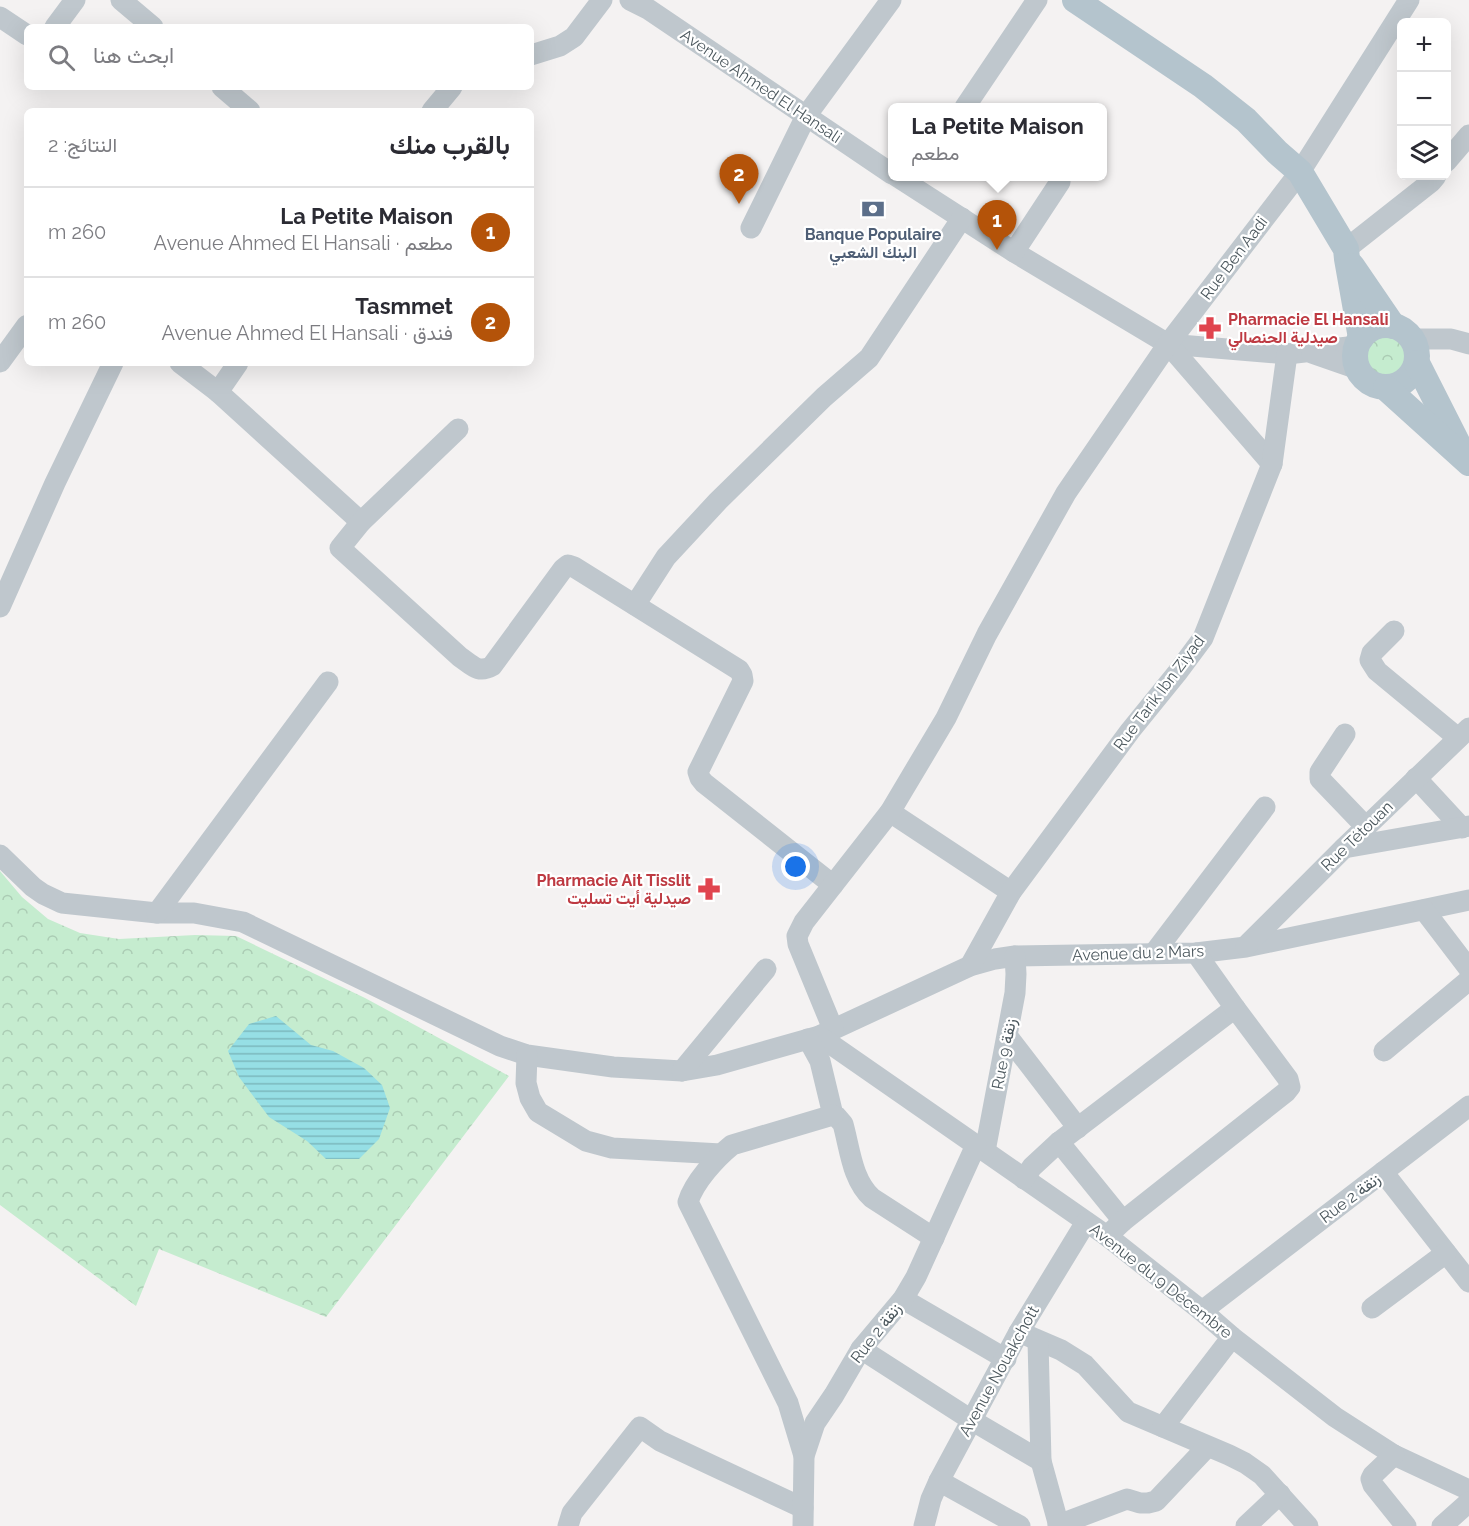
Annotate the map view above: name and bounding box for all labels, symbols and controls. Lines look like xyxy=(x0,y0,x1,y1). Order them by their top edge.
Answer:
map controls xyxy=(1397,18,1451,180)
button: + xyxy=(1397,18,1451,72)
search box xyxy=(24,24,534,90)
street label: Avenue Ahmed El Hansali xyxy=(677,25,845,147)
icon: search xyxy=(45,41,78,74)
text: ابحث هنا xyxy=(93,42,174,68)
button: − xyxy=(1397,72,1451,126)
popup xyxy=(888,103,1107,181)
text: La Petite Maison xyxy=(911,113,1084,139)
button: layers xyxy=(1397,126,1451,180)
text: بالقرب منك xyxy=(390,130,510,160)
text: النتائج: 2 xyxy=(48,133,117,157)
text: مطعم xyxy=(911,141,959,165)
pin: 2 xyxy=(720,154,758,204)
bank icon: Banque Populaire البنك الشعبي xyxy=(860,196,886,222)
pin: 1 xyxy=(978,200,1016,250)
text: La Petite Maison xyxy=(280,203,453,229)
street label: Rue Ben Aadi xyxy=(1197,213,1271,303)
text: 260 m xyxy=(48,220,106,244)
text: 1 xyxy=(486,220,495,244)
place label: Banque Populaire البنك الشعبي xyxy=(805,225,942,266)
text: مطعم · Avenue Ahmed El Hansali xyxy=(154,231,453,255)
text: Tasmmet xyxy=(355,293,453,319)
text: 260 m xyxy=(48,310,106,334)
text: 2 xyxy=(485,310,496,334)
place label: Pharmacie El Hansali صيدلية الحنصالي xyxy=(1228,310,1389,351)
pharmacy icon: Pharmacie El Hansali صيدلية الحنصالي xyxy=(1197,315,1223,341)
text: فندق · Avenue Ahmed El Hansali xyxy=(161,321,453,345)
street label: Rue Tarik Ibn Ziyad xyxy=(1110,632,1209,754)
street label: Rue Tétouan xyxy=(1317,797,1397,875)
your location xyxy=(781,852,810,881)
place label: Pharmacie Ait Tisslit صيدلية أيت تسليت xyxy=(536,871,691,908)
pharmacy icon: Pharmacie Ait Tisslit صيدلية أيت تسليت xyxy=(696,876,722,902)
street label: Avenue du 2 Mars xyxy=(1072,941,1205,965)
street label: Rue 9 زنقة xyxy=(988,1017,1021,1091)
street label: Rue 2 زنقة xyxy=(1316,1169,1385,1228)
street label: Avenue du 9 Décembre xyxy=(1086,1219,1236,1343)
street label: Rue 2 زنقة xyxy=(847,1299,906,1367)
street label: Avenue Nouakchott xyxy=(955,1302,1043,1440)

